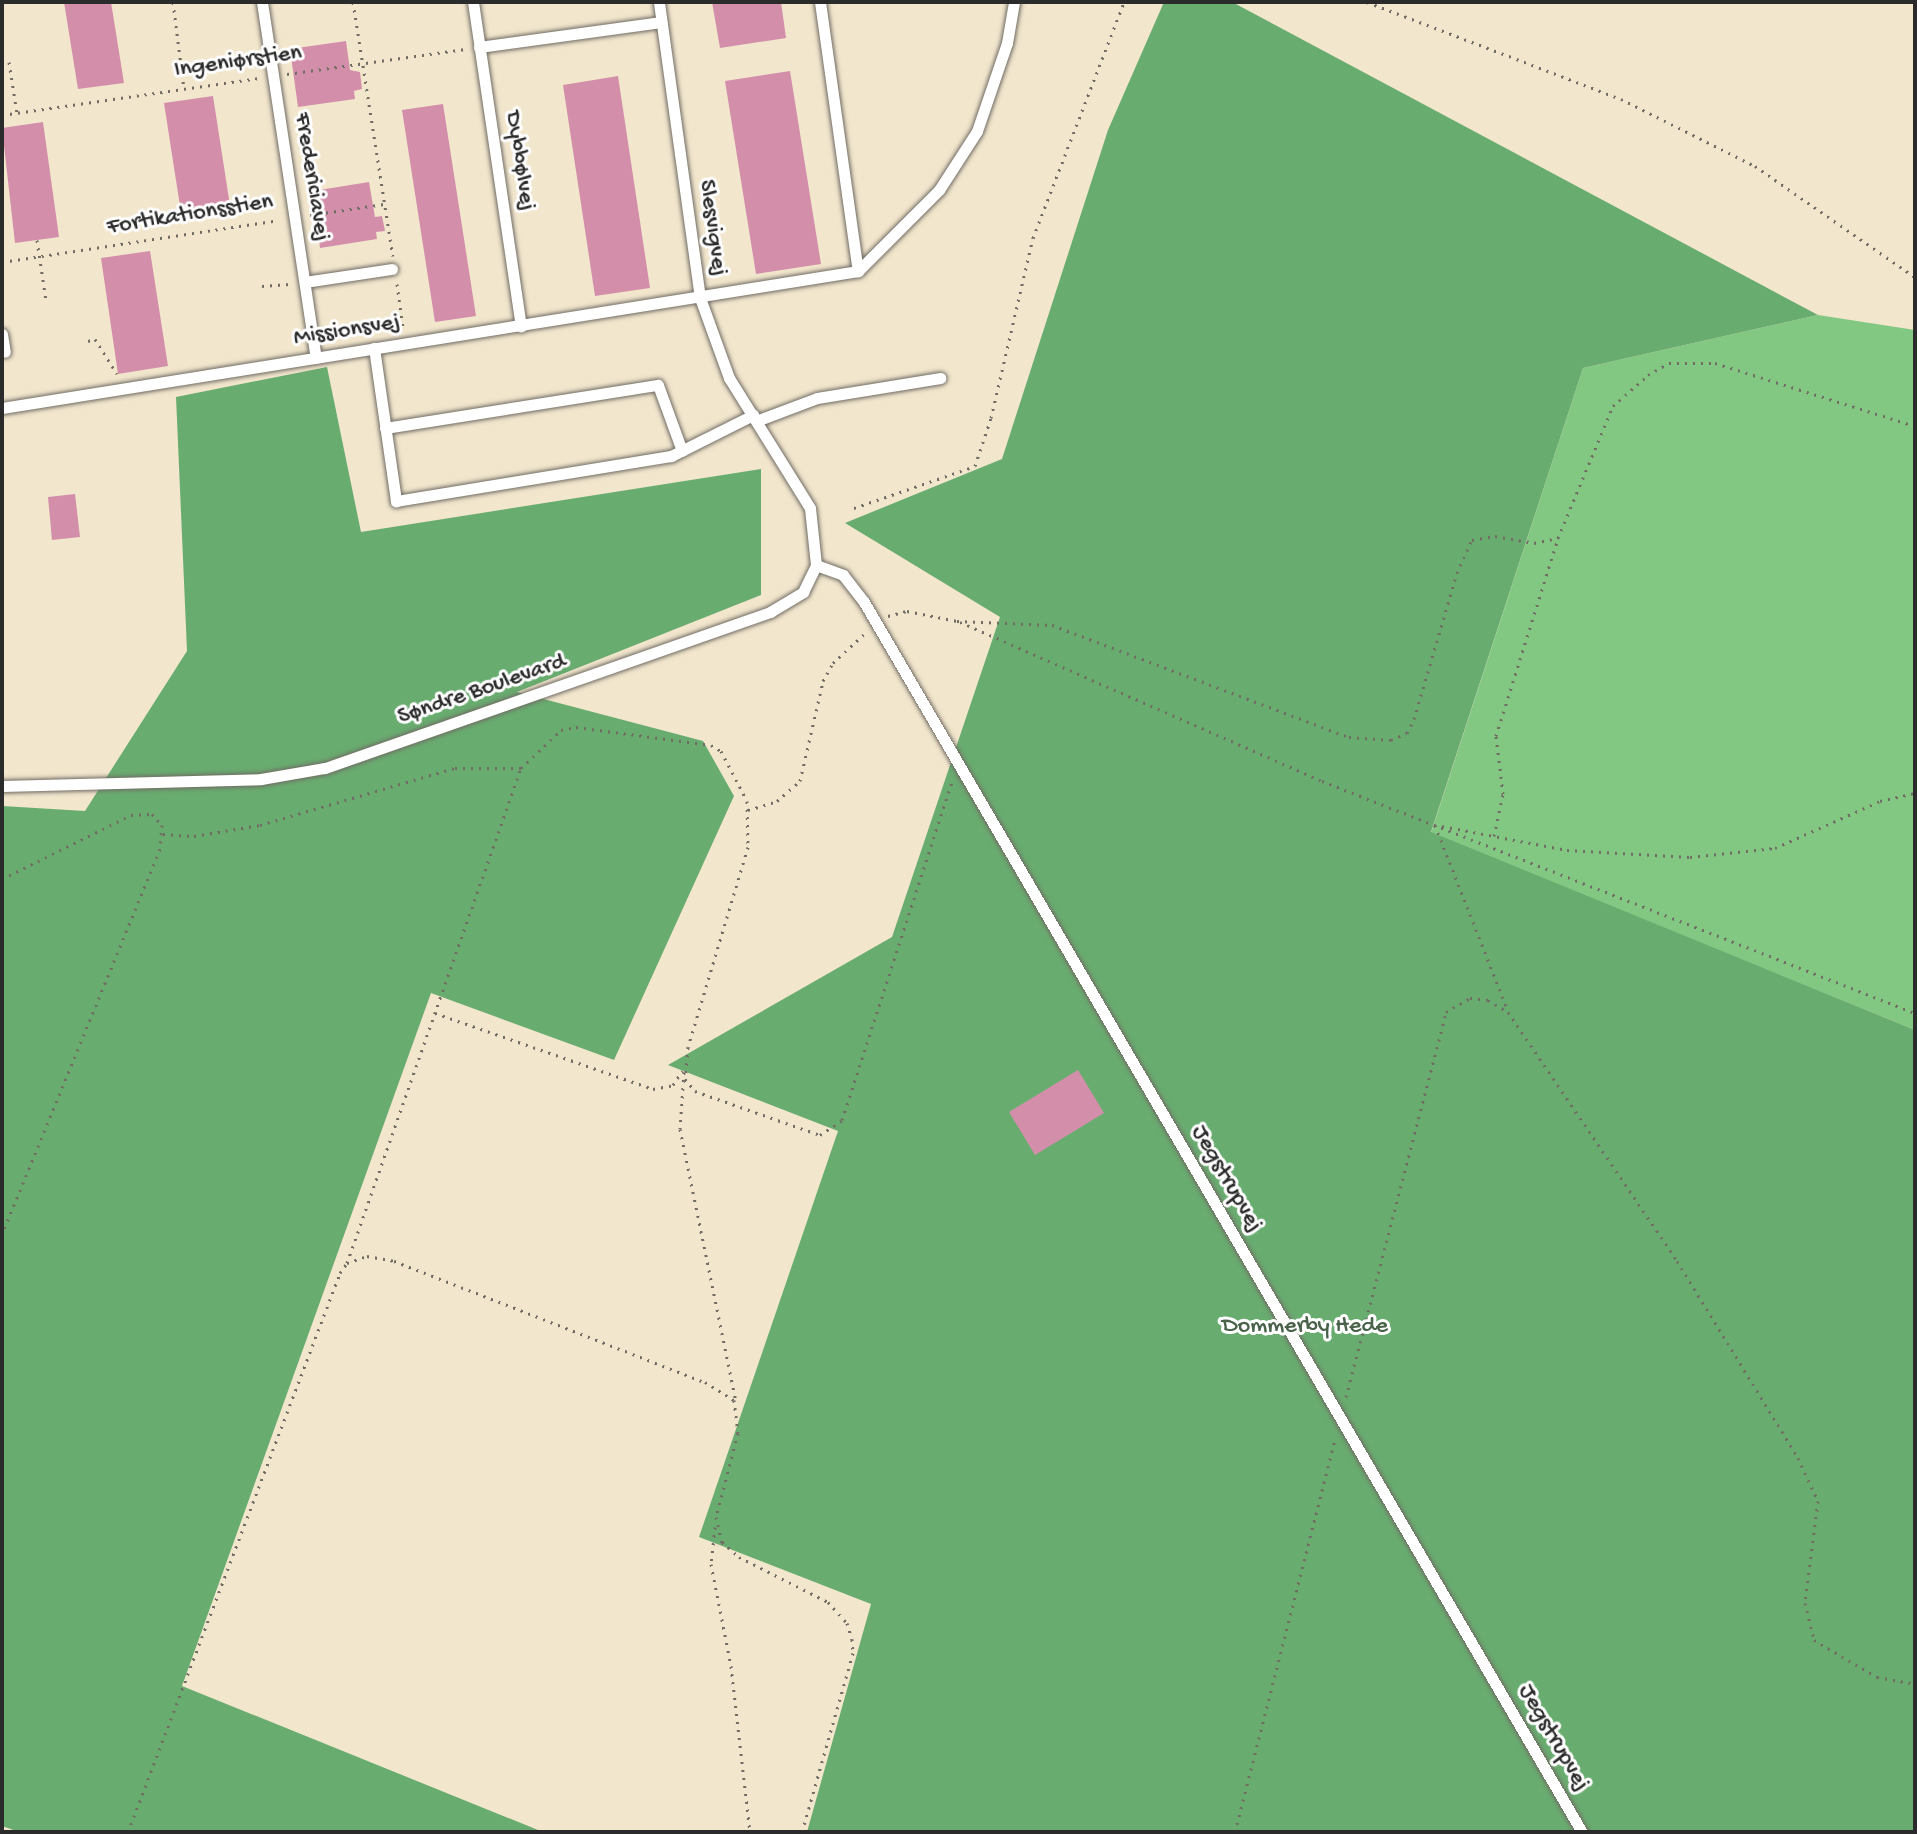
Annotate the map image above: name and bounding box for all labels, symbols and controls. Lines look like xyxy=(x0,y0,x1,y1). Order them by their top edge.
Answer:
street label: Ingeniørstien xyxy=(172,39,304,85)
street label: Dybbølvej xyxy=(497,109,541,213)
street label: Fredericiavej xyxy=(287,111,335,243)
street label: Slesvigvej xyxy=(691,178,733,278)
street label: Fortikationsstien xyxy=(105,188,275,242)
street label: Missionsvej xyxy=(292,308,402,354)
street label: Søndre Boulevard xyxy=(394,648,570,732)
street label: Jegstrupvej xyxy=(1184,1120,1268,1238)
park label: Dommerby Hede xyxy=(1222,1313,1388,1341)
street label: Jegstrupvej xyxy=(1511,1679,1595,1797)

